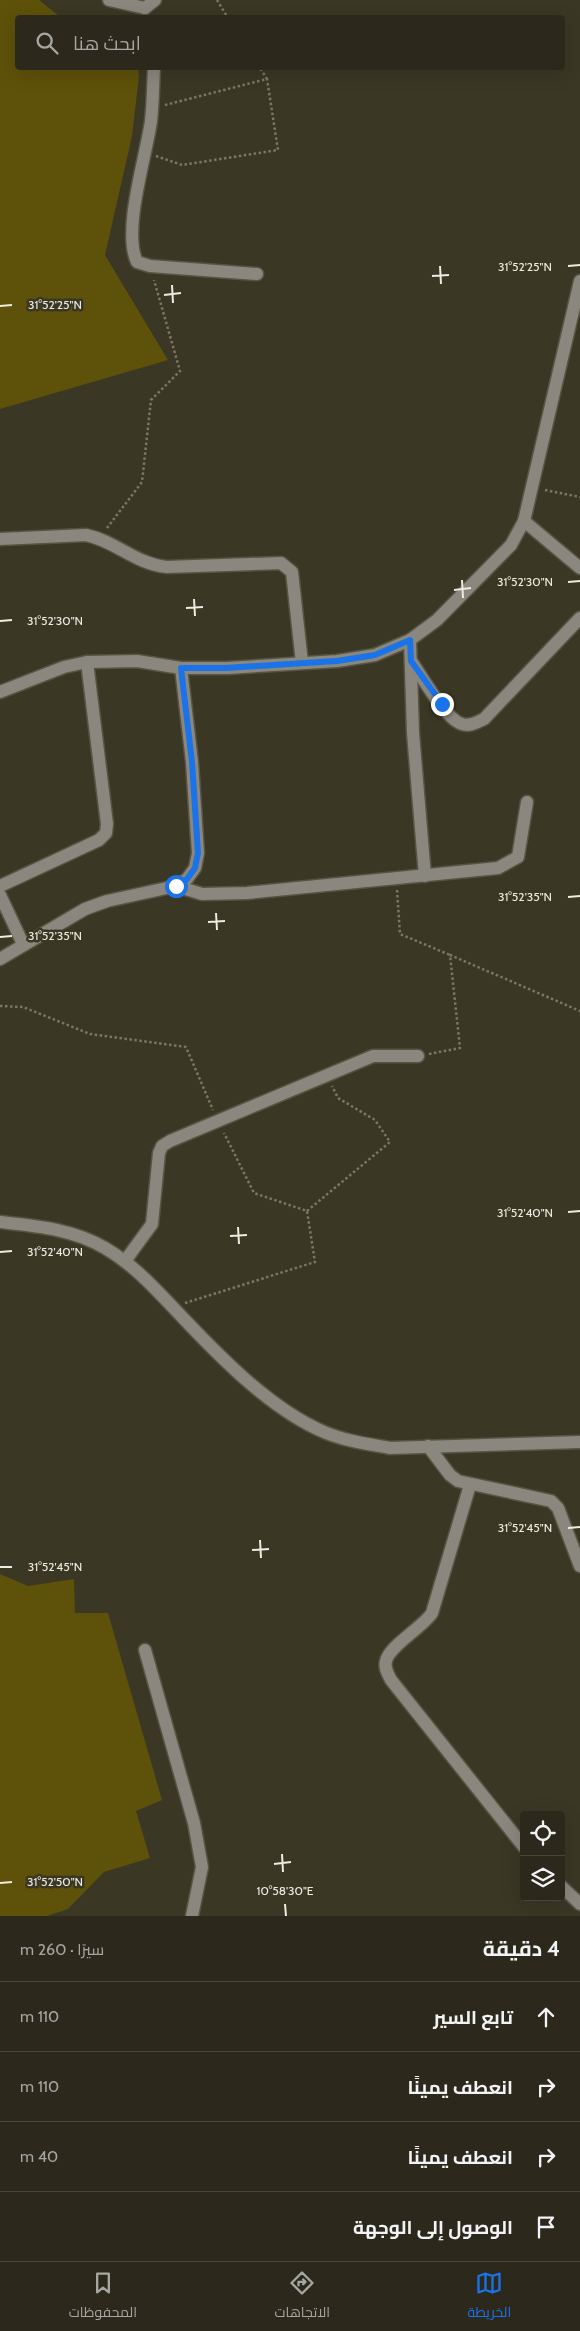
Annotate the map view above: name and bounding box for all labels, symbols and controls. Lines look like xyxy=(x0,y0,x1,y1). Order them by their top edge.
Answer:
search box xyxy=(15,15,565,70)
icon: search xyxy=(33,29,61,57)
text: ابحث هنا xyxy=(73,32,141,55)
text: 31°52'25"N xyxy=(498,259,552,274)
text: 31°52'25"N xyxy=(28,297,82,312)
text: 31°52'30"N xyxy=(497,574,553,589)
text: 31°52'30"N xyxy=(27,613,83,628)
route end xyxy=(431,693,454,716)
route start xyxy=(165,875,188,898)
text: 31°52'35"N xyxy=(498,889,552,904)
text: 31°52'35"N xyxy=(28,928,82,943)
text: 31°52'40"N xyxy=(497,1205,553,1220)
text: 31°52'40"N xyxy=(27,1244,83,1259)
text: 31°52'45"N xyxy=(498,1520,552,1535)
text: 31°52'45"N xyxy=(28,1559,82,1574)
map controls xyxy=(520,1811,565,1901)
button: locate xyxy=(520,1811,565,1856)
button: layers xyxy=(520,1856,565,1901)
text: 31°52'50"N xyxy=(27,1874,83,1889)
text: 10°58'30"E xyxy=(257,1883,314,1898)
text: 4 دقيقة xyxy=(483,1936,560,1961)
text: سيرًا · 260 m xyxy=(20,1940,104,1959)
icon: ahead xyxy=(532,2003,560,2031)
text: تابع السير xyxy=(433,2006,513,2029)
text: 110 m xyxy=(20,2007,59,2026)
icon: right xyxy=(532,2073,560,2101)
text: انعطف يمينًا xyxy=(407,2076,513,2099)
text: 110 m xyxy=(20,2077,59,2096)
icon: right xyxy=(532,2143,560,2171)
text: انعطف يمينًا xyxy=(407,2146,513,2169)
text: 40 m xyxy=(20,2147,58,2166)
icon: arrive xyxy=(532,2213,560,2241)
text: الوصول إلى الوجهة xyxy=(353,2216,513,2239)
tab: المحفوظات xyxy=(69,2269,137,2325)
tab: الاتجاهات xyxy=(275,2269,330,2325)
tab: الخريطة xyxy=(468,2269,511,2325)

